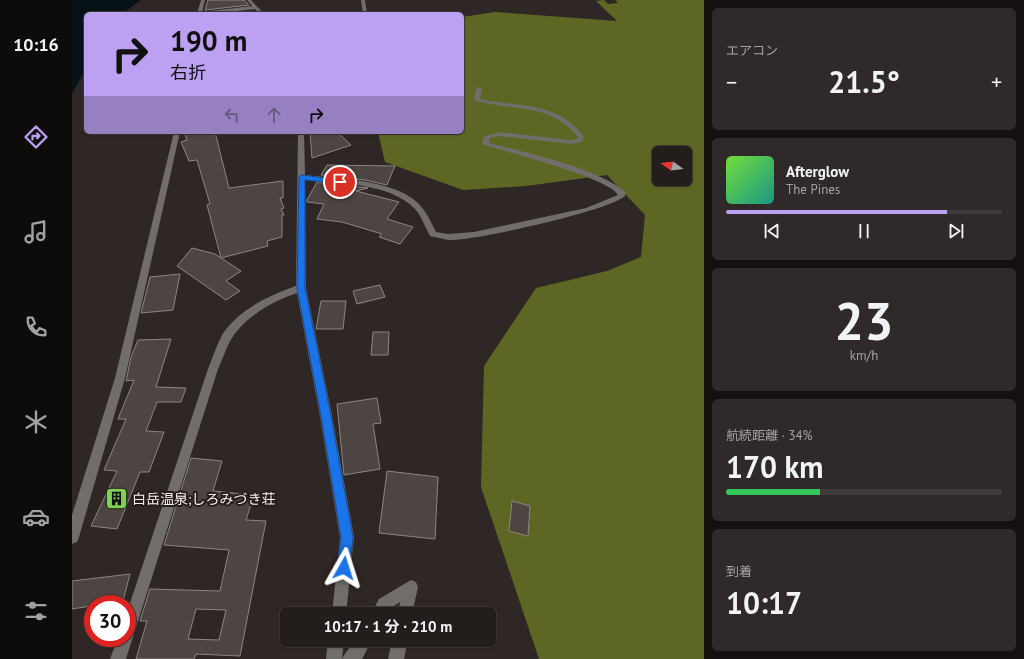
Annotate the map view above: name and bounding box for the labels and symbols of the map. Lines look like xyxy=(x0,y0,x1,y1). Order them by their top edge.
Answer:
north arrow xyxy=(652,146,692,186)
pin xyxy=(323,165,357,199)
building icon: 白岳温泉;しろみづき荘 xyxy=(103,486,129,512)
place label: 白岳温泉;しろみづき荘 xyxy=(132,490,276,508)
position arrow xyxy=(323,547,365,589)
speed limit sign: 30 xyxy=(84,595,136,647)

